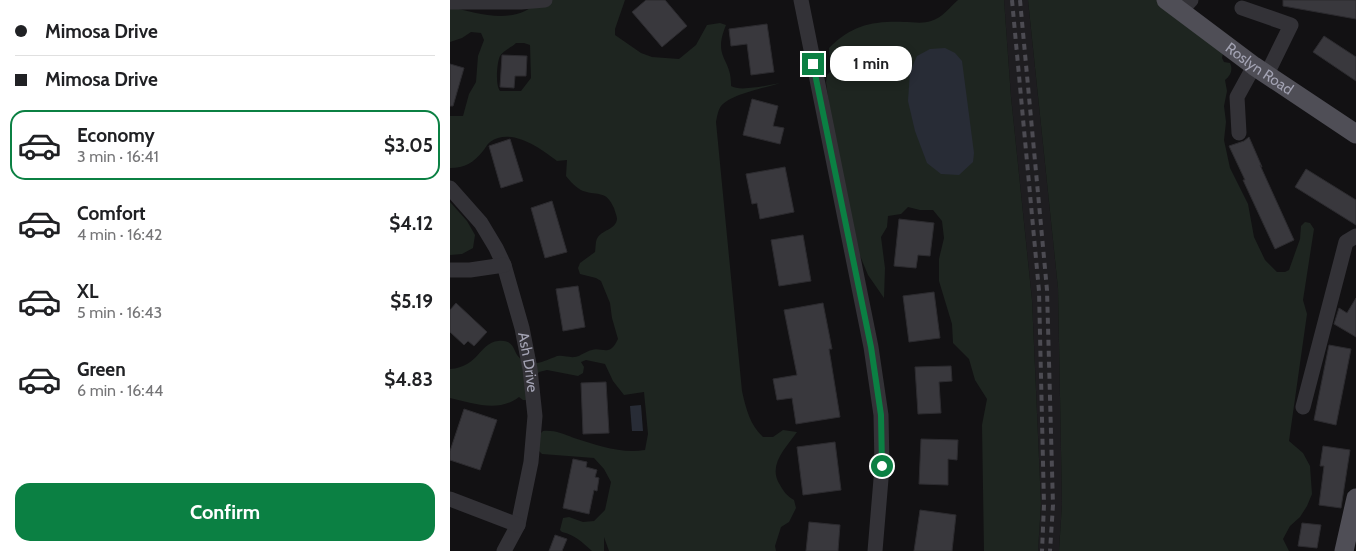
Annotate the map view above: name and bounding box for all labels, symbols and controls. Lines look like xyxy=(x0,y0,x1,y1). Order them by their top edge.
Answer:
text: Mimosa Drive xyxy=(45,20,158,43)
street label: Roslyn Road xyxy=(1222,39,1297,99)
callout: 1 min xyxy=(830,46,913,82)
route end xyxy=(802,53,824,75)
text: 1 min xyxy=(853,54,889,73)
text: Mimosa Drive xyxy=(45,68,158,91)
icon: car xyxy=(17,123,62,168)
text: Economy xyxy=(77,124,155,147)
text: $3.05 xyxy=(384,134,433,157)
text: 3 min · 16:41 xyxy=(77,147,159,166)
icon: car xyxy=(17,201,62,246)
text: Comfort xyxy=(77,202,146,225)
text: $4.12 xyxy=(389,212,433,235)
text: 4 min · 16:42 xyxy=(77,225,163,244)
icon: car xyxy=(17,279,62,324)
text: XL xyxy=(77,280,98,303)
text: $5.19 xyxy=(390,290,433,313)
text: 5 min · 16:43 xyxy=(77,303,162,322)
street label: Ash Drive xyxy=(514,331,541,393)
icon: car xyxy=(17,357,62,402)
text: Green xyxy=(77,358,126,381)
text: $4.83 xyxy=(384,368,433,391)
text: 6 min · 16:44 xyxy=(77,381,163,400)
route start xyxy=(871,455,893,477)
button: Confirm xyxy=(15,483,435,541)

